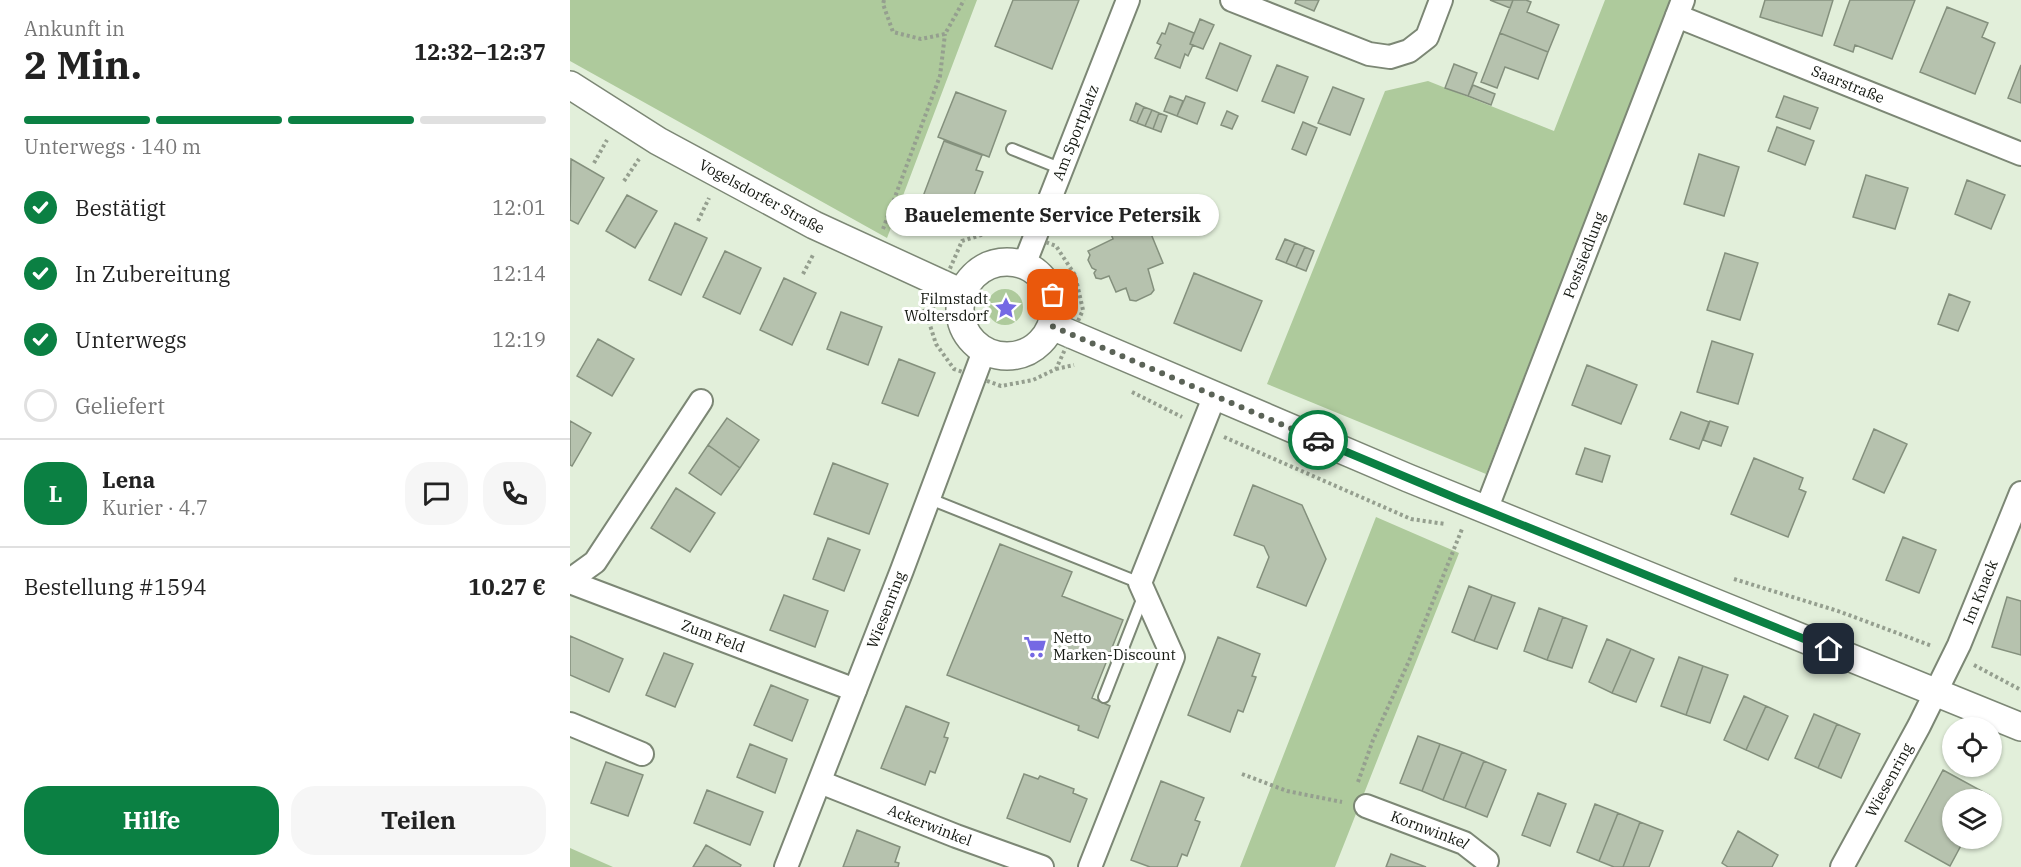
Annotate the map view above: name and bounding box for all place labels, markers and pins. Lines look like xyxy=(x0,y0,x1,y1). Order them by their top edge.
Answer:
callout: Bauelemente Service Petersik xyxy=(886,193,1220,235)
pin xyxy=(1027,269,1078,320)
place label: Filmstadt Woltersdorf xyxy=(904,289,989,325)
place icon: Filmstadt Woltersdorf xyxy=(993,295,1019,321)
pin xyxy=(1803,623,1854,674)
place label: Netto Marken-Discount xyxy=(1053,628,1176,664)
supermarket icon: Netto Marken-Discount xyxy=(1022,634,1048,660)

